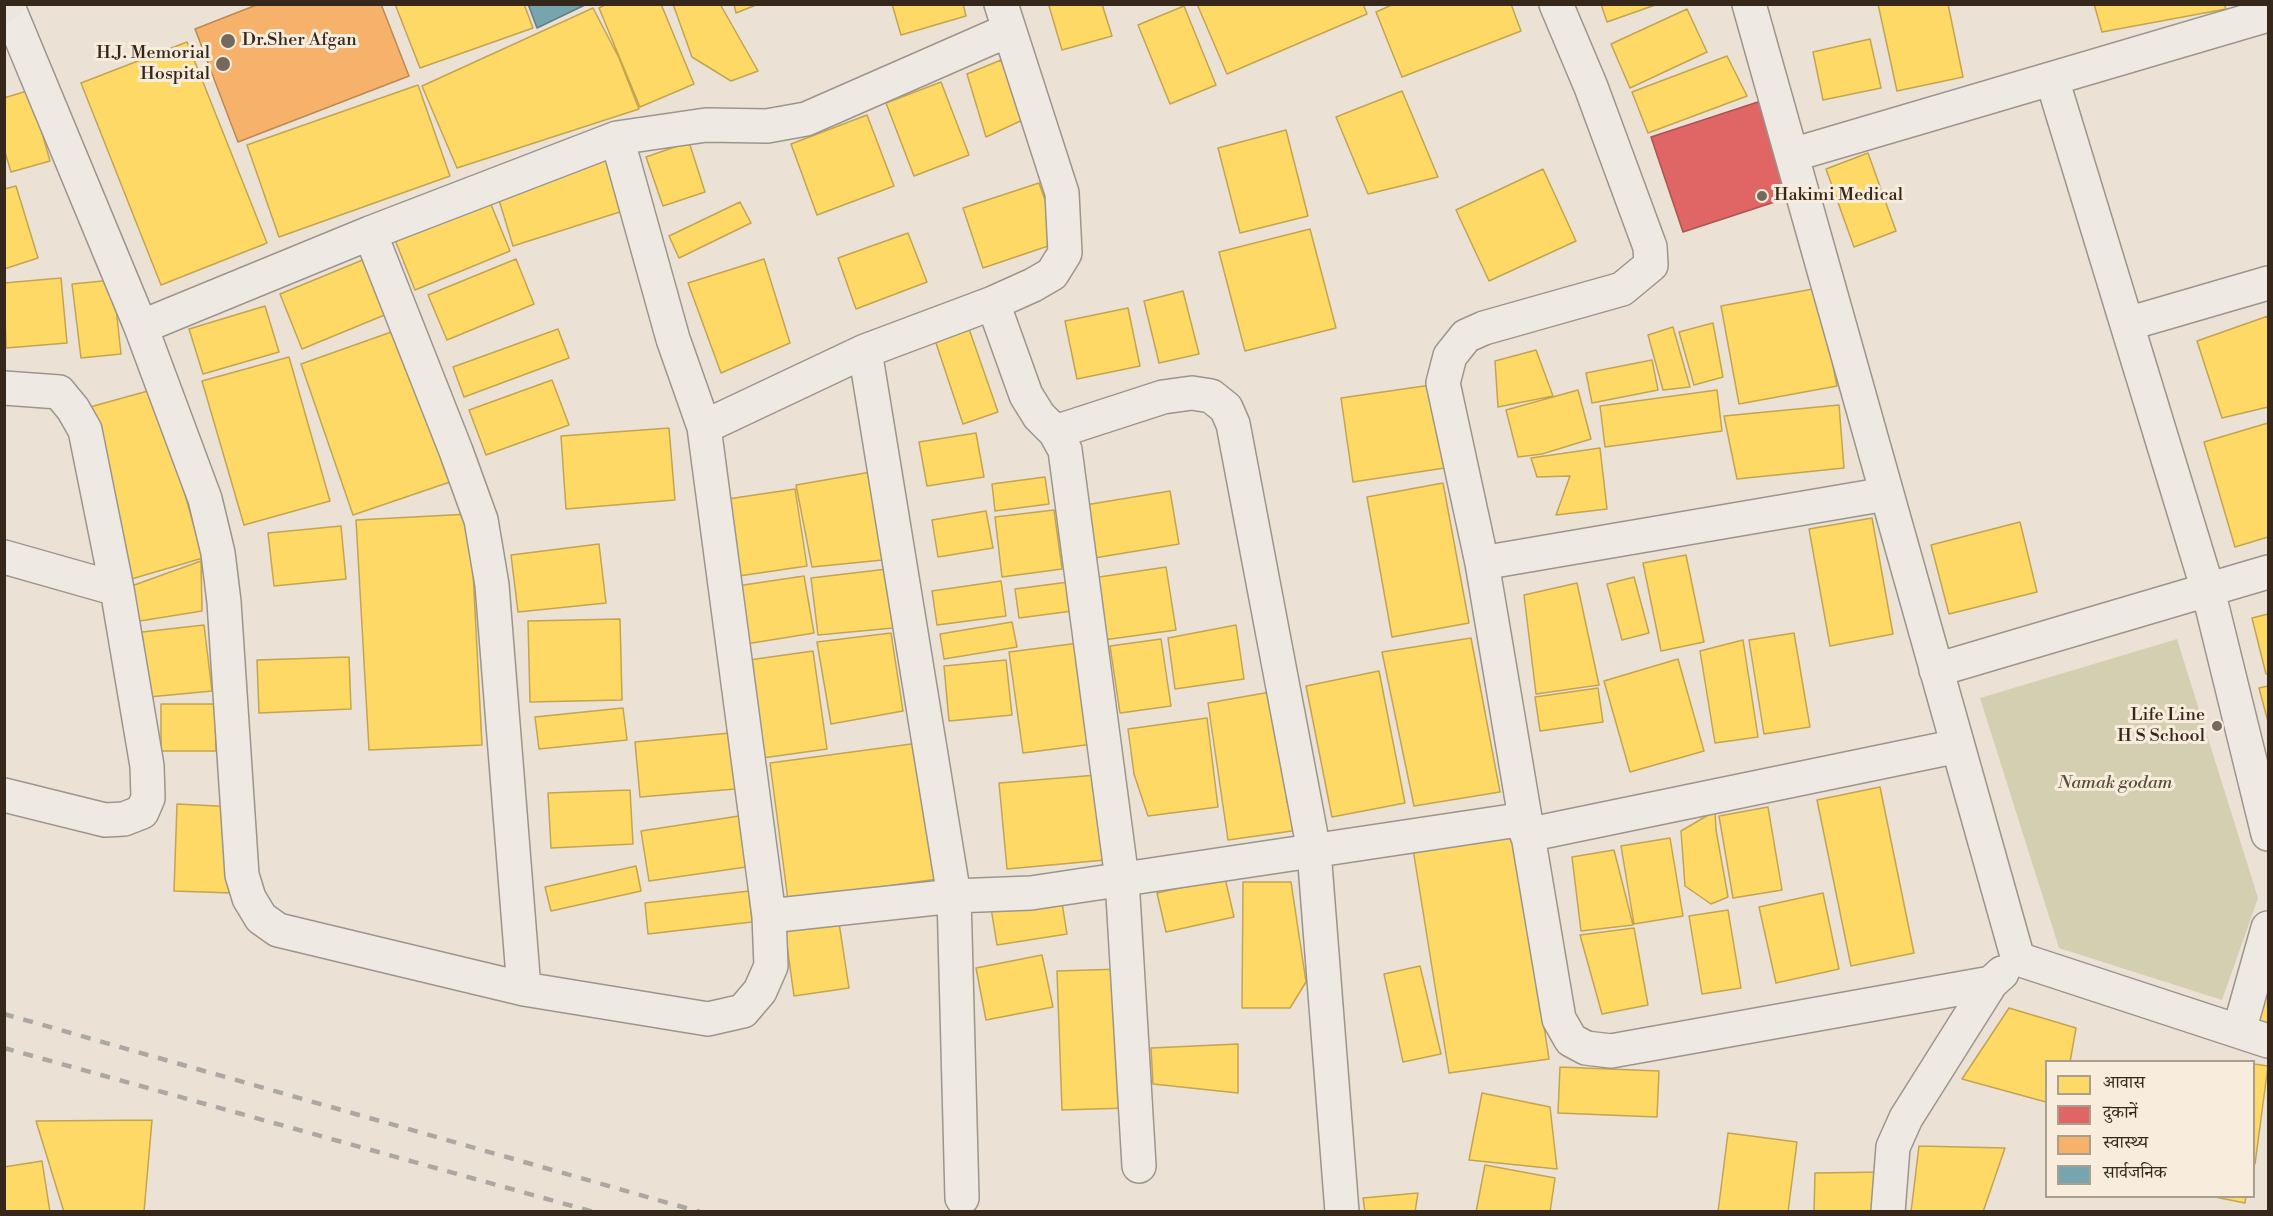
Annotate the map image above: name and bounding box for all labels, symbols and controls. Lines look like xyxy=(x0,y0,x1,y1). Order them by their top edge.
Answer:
place label: Dr.Sher Afgan xyxy=(242,30,357,52)
marker: Dr.Sher Afgan xyxy=(219,32,237,50)
place label: H.J. Memorial Hospital xyxy=(96,43,210,86)
marker: H.J. Memorial Hospital xyxy=(214,55,232,73)
place label: Hakimi Medical xyxy=(1774,185,1903,207)
marker: Hakimi Medical xyxy=(1755,189,1769,203)
place label: Life Line H S School xyxy=(2117,705,2205,748)
marker: Life Line H S School xyxy=(2210,719,2224,733)
park label: Namak godam xyxy=(2058,773,2172,795)
legend xyxy=(2045,1060,2255,1198)
text: आवास xyxy=(2103,1071,2145,1094)
text: दुकानें xyxy=(2103,1101,2138,1124)
text: स्वास्थ्य xyxy=(2103,1131,2148,1154)
text: सार्वजनिक xyxy=(2103,1161,2167,1184)

